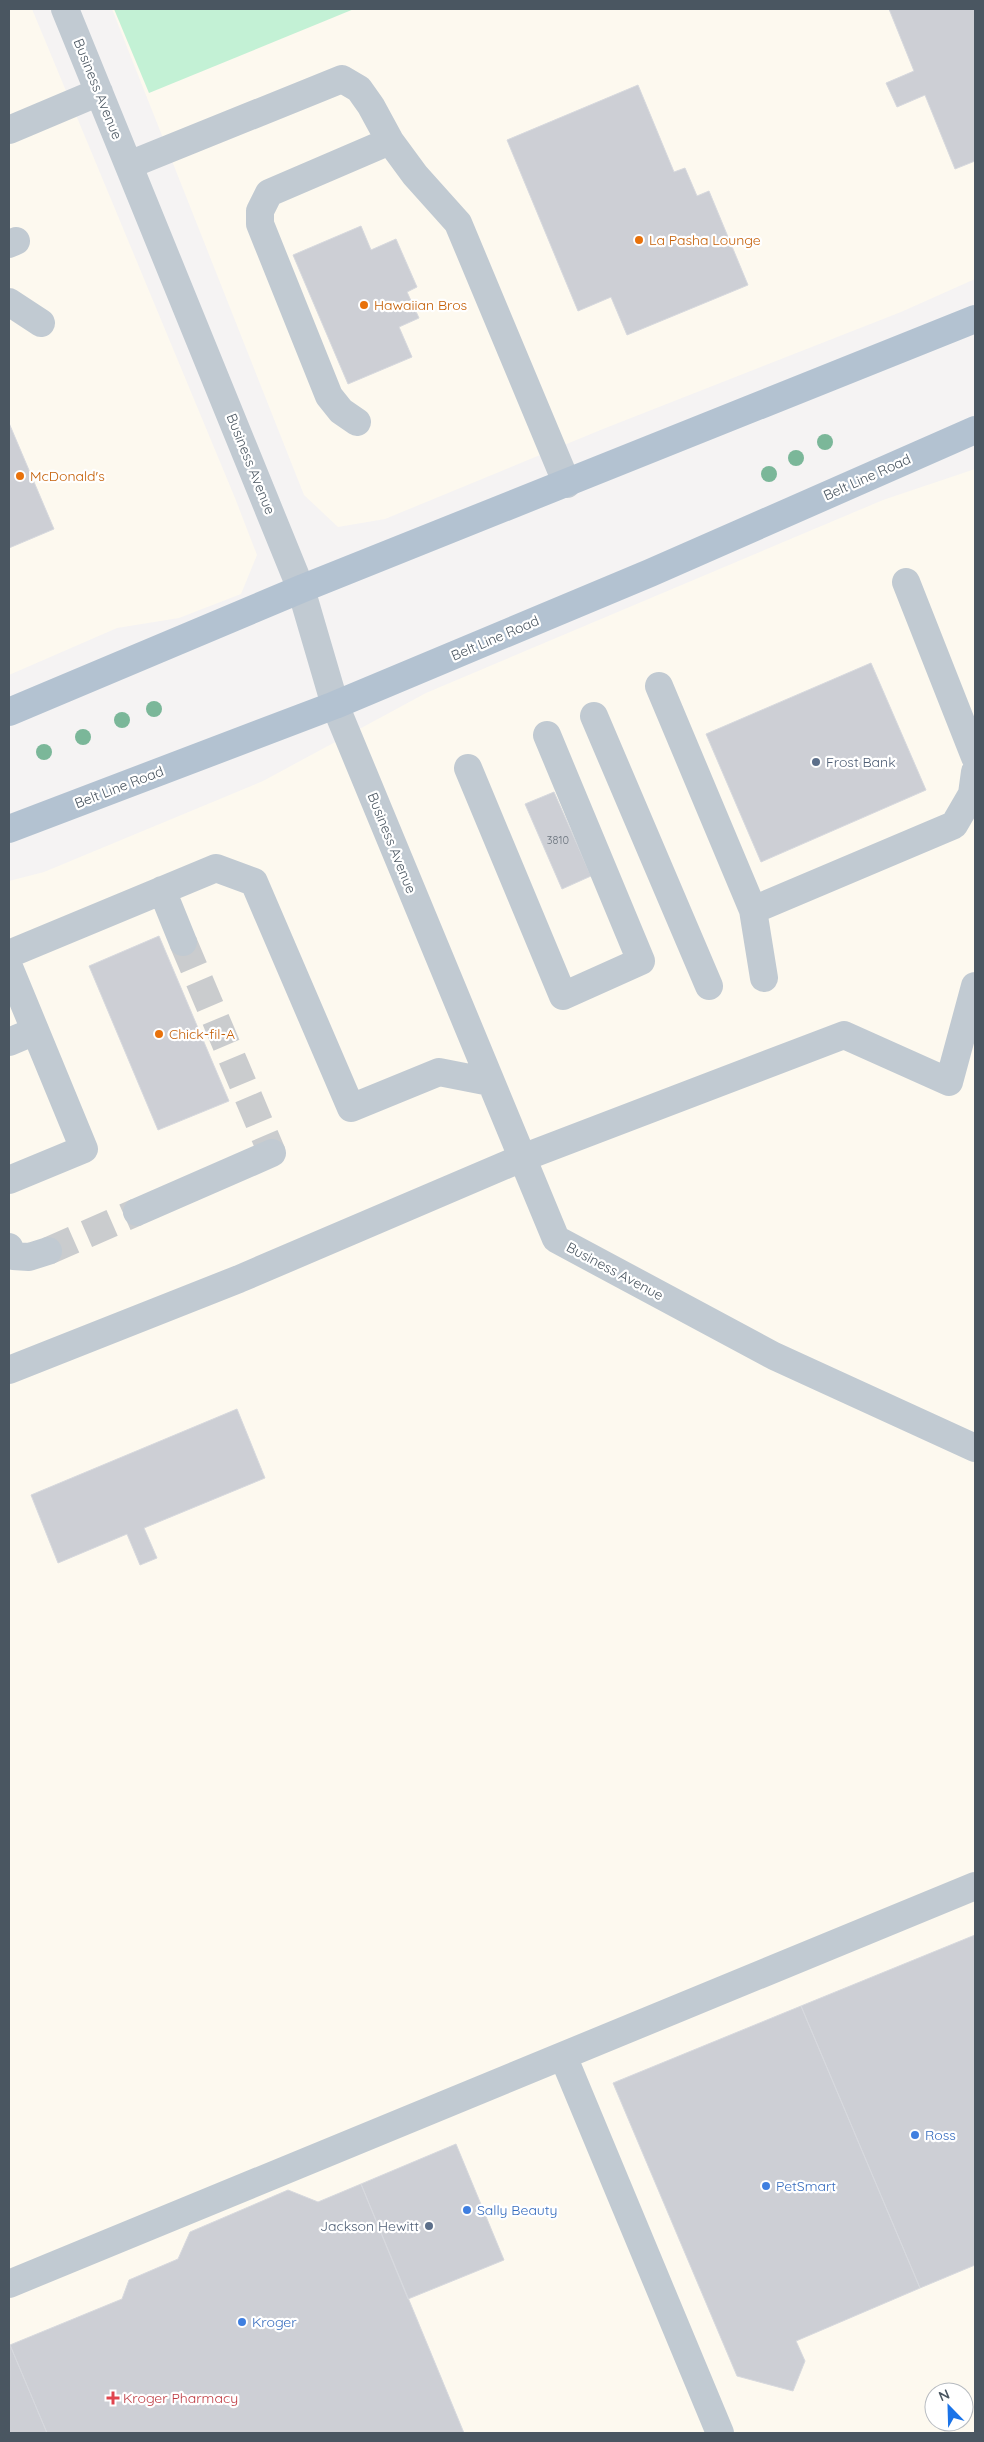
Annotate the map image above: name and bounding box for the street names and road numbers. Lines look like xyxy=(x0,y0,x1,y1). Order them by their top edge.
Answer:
street label: Business Avenue xyxy=(70,36,127,142)
street label: Business Avenue xyxy=(223,411,280,517)
street label: Belt Line Road xyxy=(821,450,913,504)
street label: Belt Line Road xyxy=(448,611,542,665)
street label: Belt Line Road xyxy=(72,762,166,812)
street label: Business Avenue xyxy=(364,790,421,896)
street label: Business Avenue xyxy=(563,1238,667,1304)

